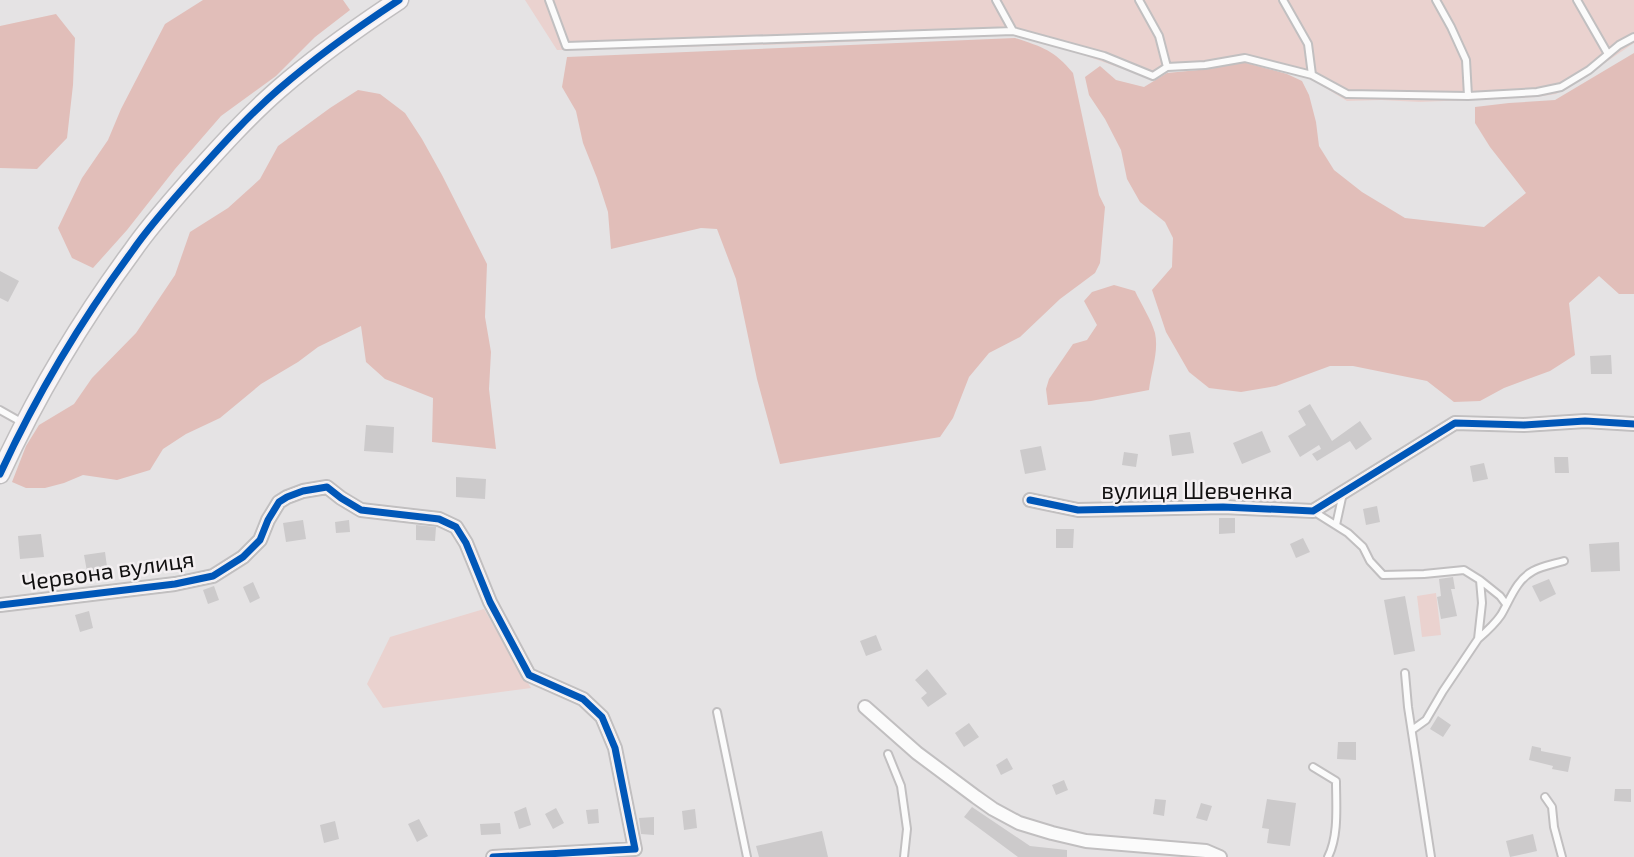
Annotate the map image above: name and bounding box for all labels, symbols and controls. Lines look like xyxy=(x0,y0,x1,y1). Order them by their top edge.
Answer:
street label: вулиця Шевченка xyxy=(1101,476,1293,505)
street label: Червона вулиця xyxy=(20,544,196,597)

